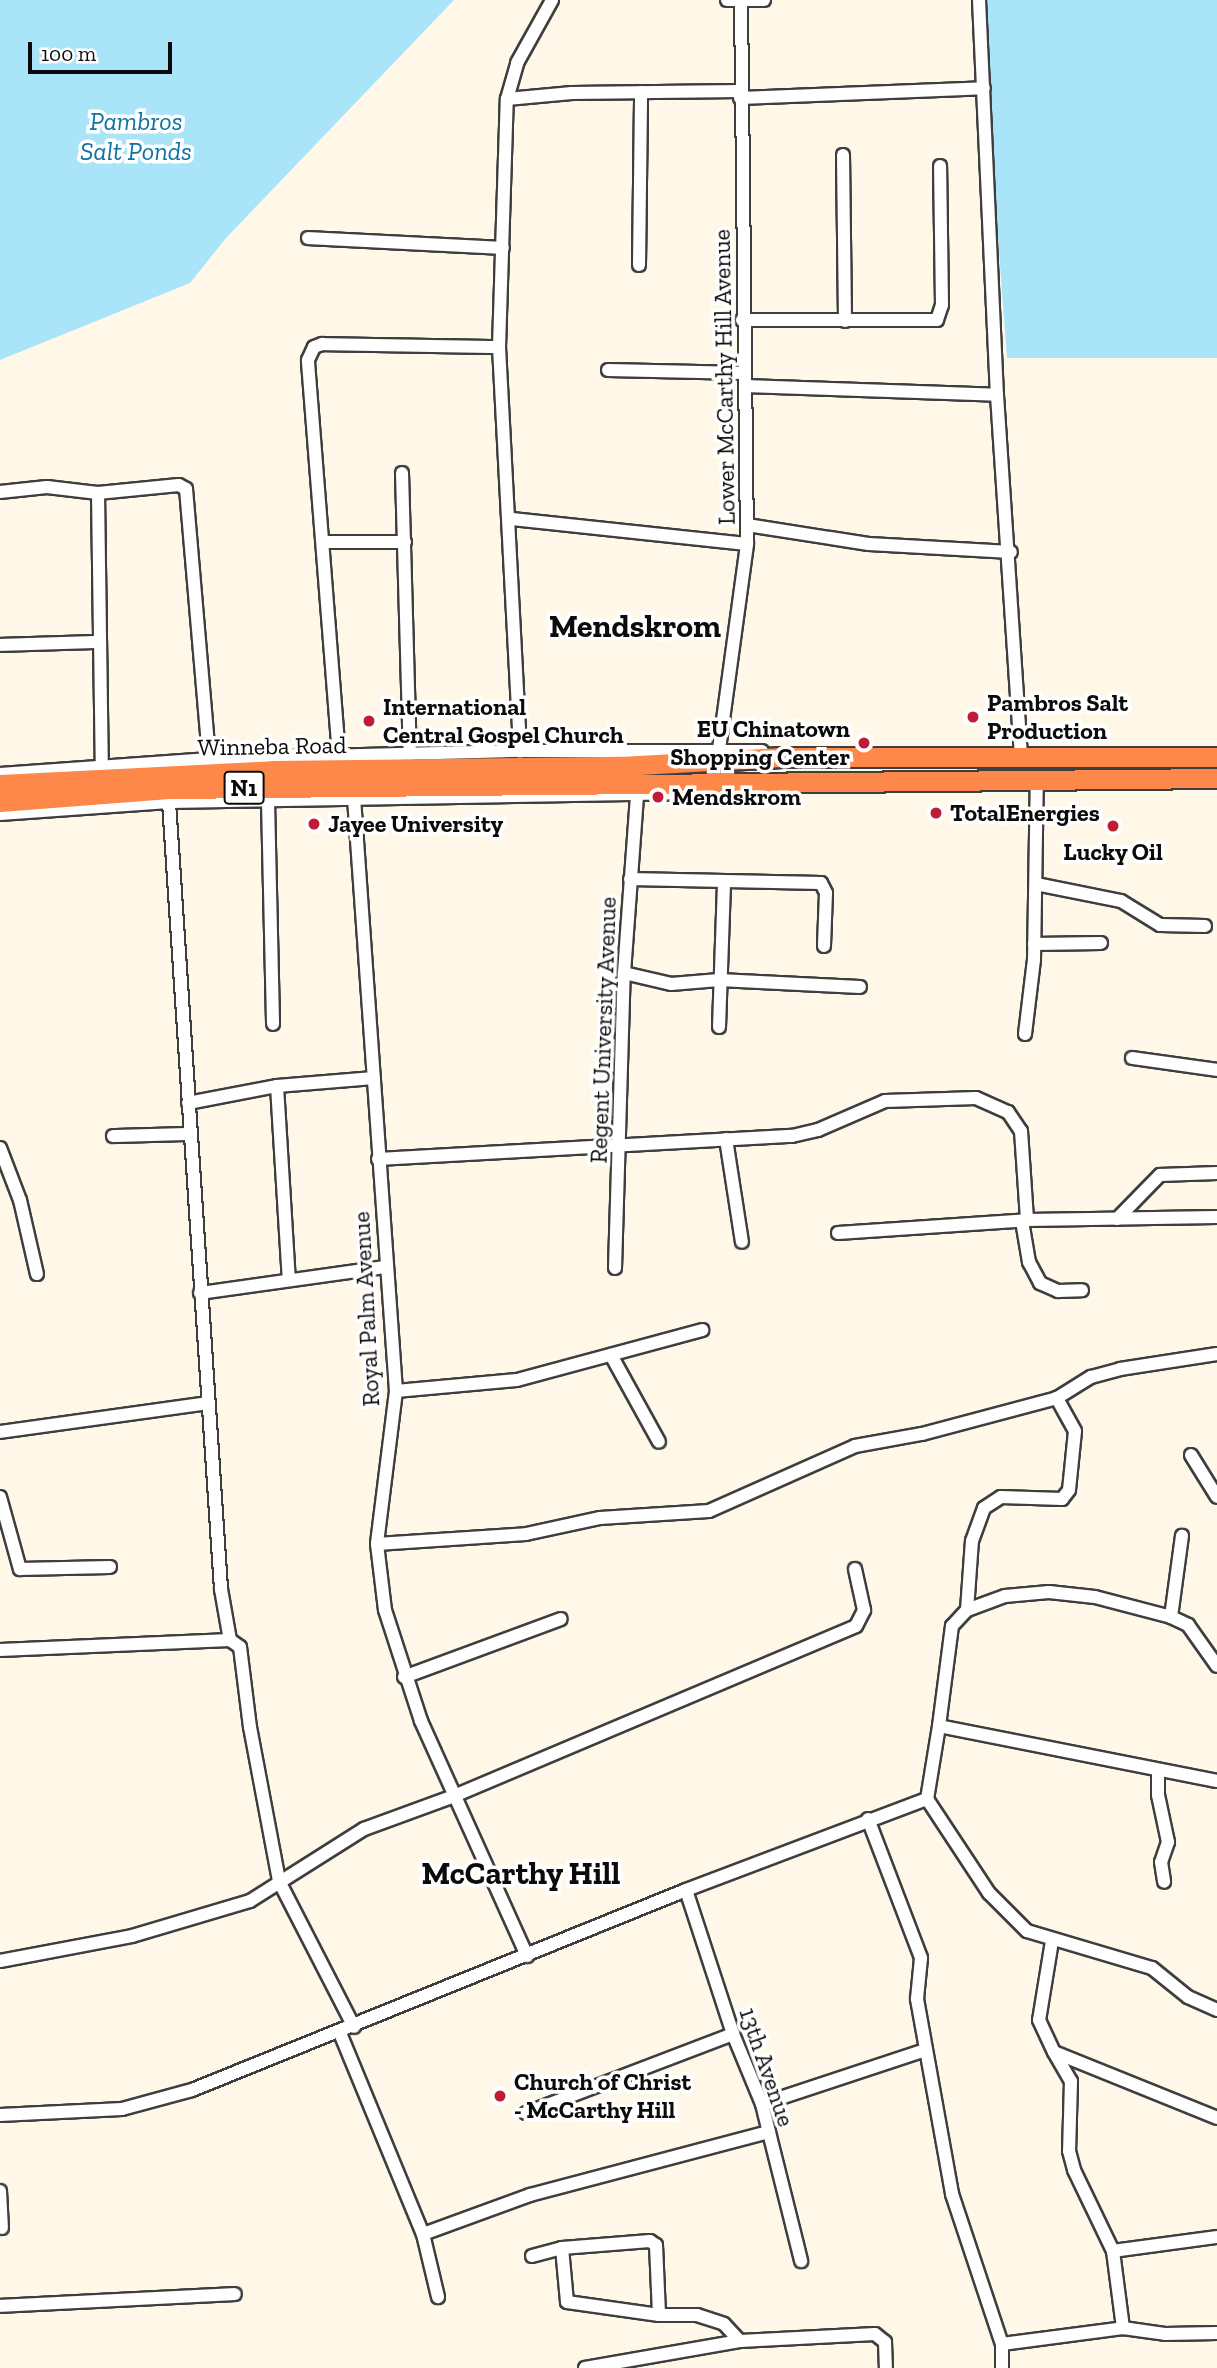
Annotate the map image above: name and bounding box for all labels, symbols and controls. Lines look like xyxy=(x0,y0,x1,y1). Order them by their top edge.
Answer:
scale bar xyxy=(32,28,175,72)
text: 100 m xyxy=(41,41,96,66)
water label: Pambros Salt Ponds xyxy=(80,106,192,168)
street label: Lower McCarthy Hill Avenue xyxy=(707,228,741,526)
district label: Mendskrom xyxy=(549,607,721,645)
place label: Pambros Salt Production xyxy=(987,689,1128,745)
place label: International Central Gospel Church xyxy=(383,693,624,749)
marker: Pambros Salt Production xyxy=(965,709,981,725)
marker: International Central Gospel Church xyxy=(361,713,377,729)
place label: EU Chinatown Shopping Center xyxy=(670,715,850,771)
street label: Winneba Road xyxy=(197,730,347,762)
marker: EU Chinatown Shopping Center xyxy=(856,735,872,751)
road number: N1 xyxy=(223,768,265,808)
place label: Mendskrom xyxy=(672,783,801,811)
marker: Mendskrom xyxy=(650,789,666,805)
place label: TotalEnergies xyxy=(950,799,1100,827)
marker: TotalEnergies xyxy=(928,805,944,821)
place label: Jayee University xyxy=(328,810,503,838)
marker: Jayee University xyxy=(306,816,322,832)
marker: Lucky Oil xyxy=(1105,818,1121,834)
place label: Lucky Oil xyxy=(1063,838,1163,866)
street label: Regent University Avenue xyxy=(584,895,622,1165)
street label: Royal Palm Avenue xyxy=(346,1210,386,1408)
district label: McCarthy Hill xyxy=(421,1854,621,1892)
street label: 13th Avenue xyxy=(733,2003,801,2131)
place label: Church of Christ - McCarthy Hill xyxy=(514,2068,691,2124)
marker: Church of Christ - McCarthy Hill xyxy=(492,2088,508,2104)

